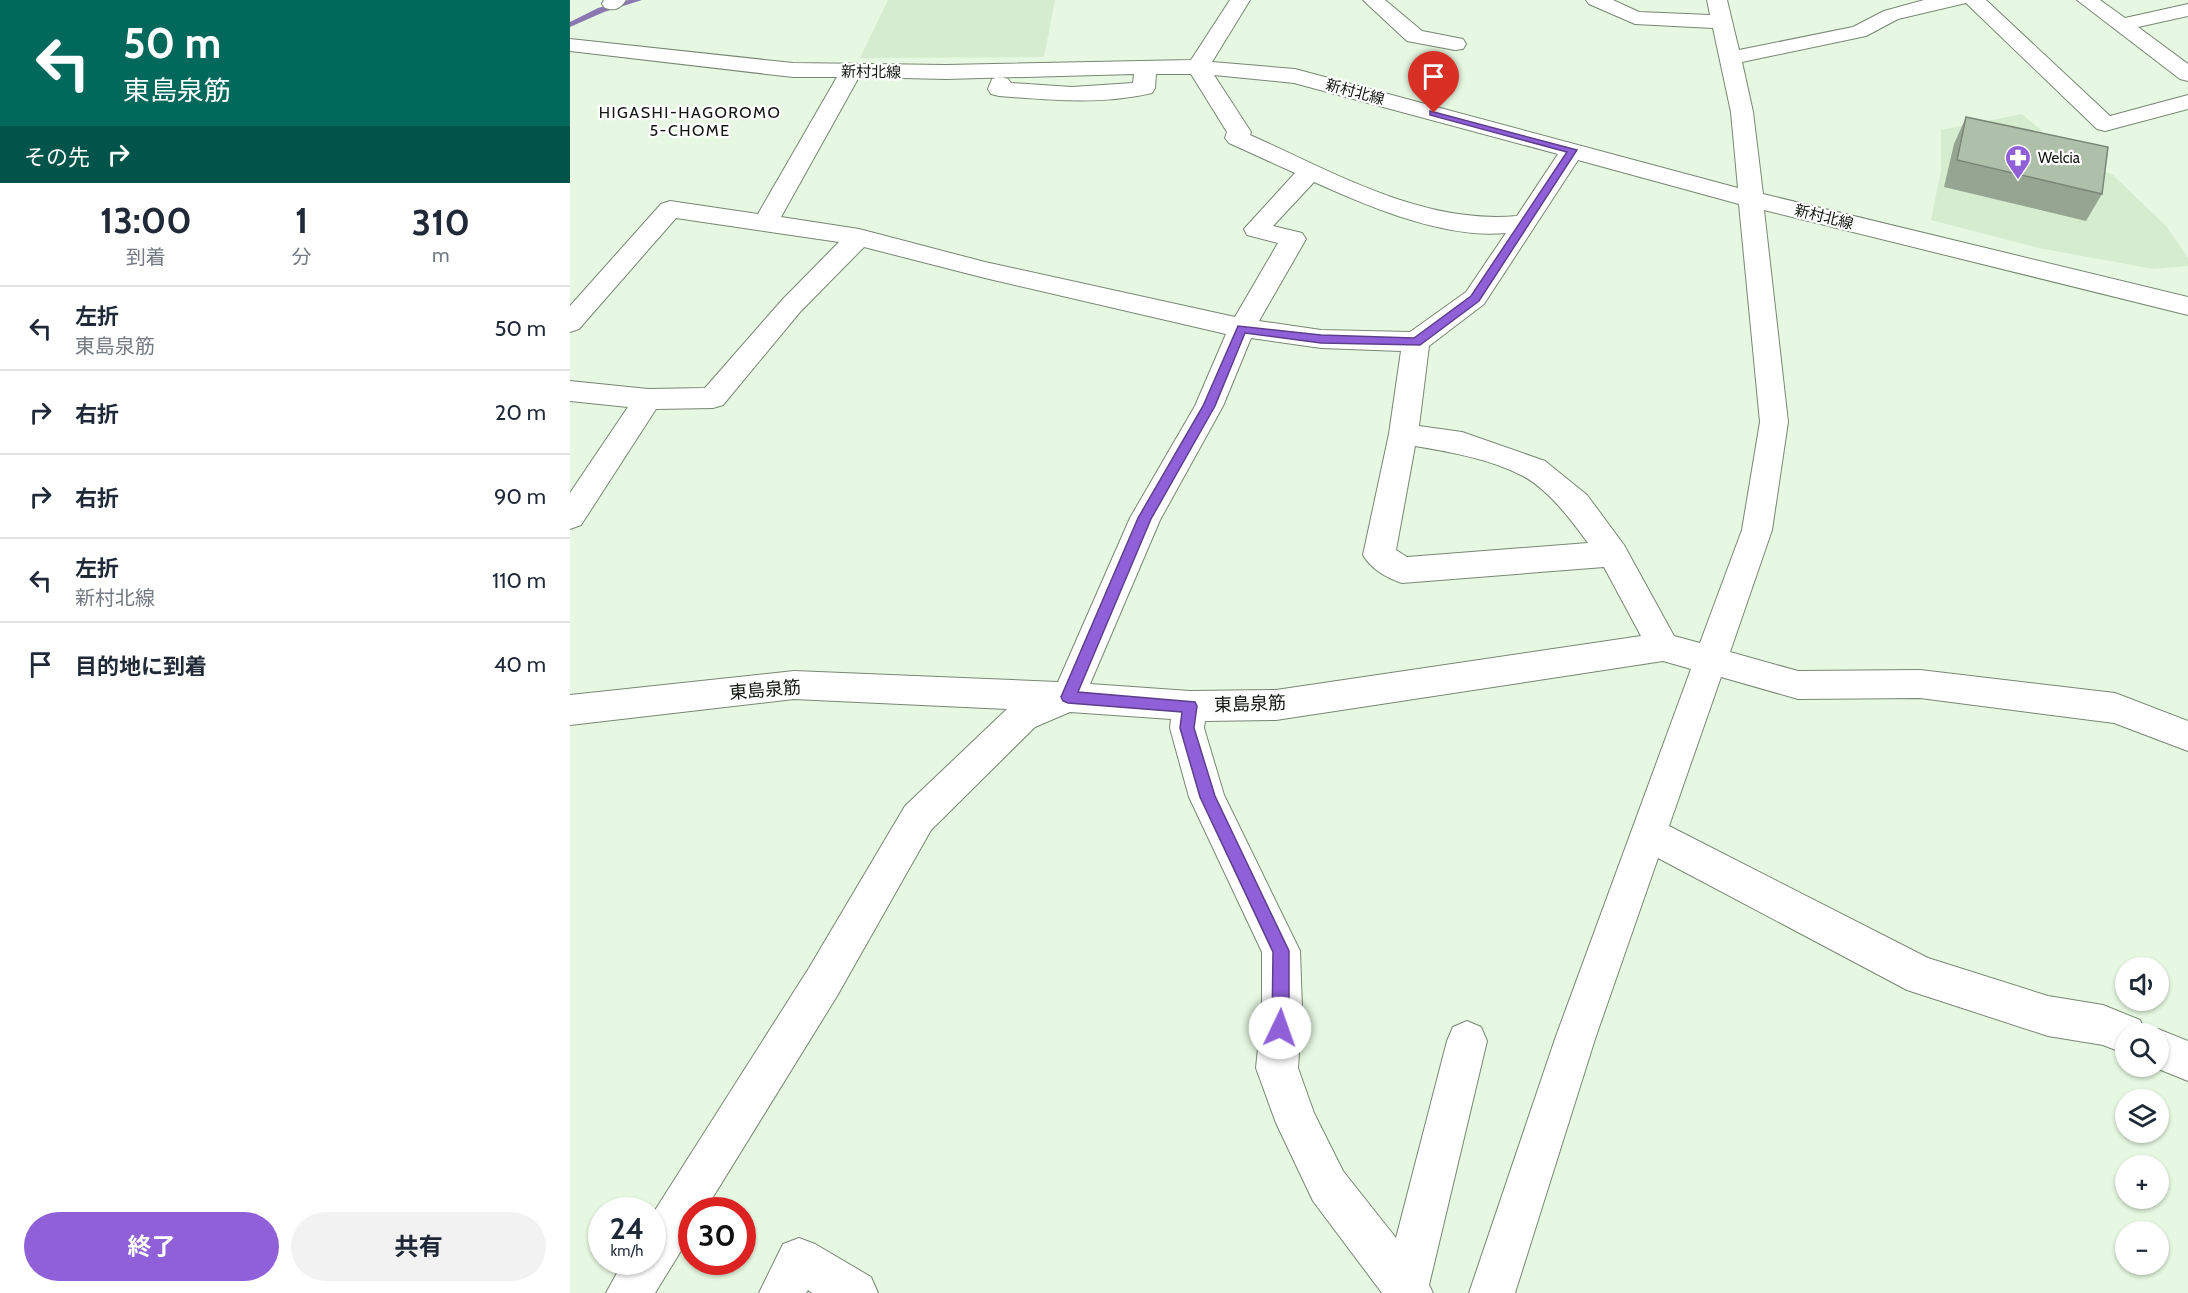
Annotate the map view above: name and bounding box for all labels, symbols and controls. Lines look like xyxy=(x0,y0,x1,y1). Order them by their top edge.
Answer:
text: 50 m xyxy=(123,17,221,69)
icon: left xyxy=(24,24,102,102)
pin xyxy=(1408,51,1459,113)
icon: arrive xyxy=(1417,60,1450,93)
street label: 新村北線 xyxy=(841,62,901,82)
text: 東島泉筋 xyxy=(123,74,231,107)
street label: 新村北線 xyxy=(1324,76,1386,108)
district label: HIGASHI-HAGOROMO 5-CHOME xyxy=(599,103,781,140)
icon: right xyxy=(102,138,135,171)
pharmacy icon: Welcia xyxy=(2003,143,2033,181)
text: その先 xyxy=(24,144,90,171)
place label: Welcia xyxy=(2038,149,2081,167)
text: 13:00 xyxy=(100,198,192,242)
text: 1 xyxy=(295,198,308,242)
text: 310 xyxy=(412,200,470,244)
street label: 新村北線 xyxy=(1793,201,1855,233)
text: m xyxy=(432,243,450,267)
text: 到着 xyxy=(126,245,166,269)
text: 分 xyxy=(292,245,312,269)
text: 左折 xyxy=(75,303,119,330)
icon: left xyxy=(24,312,57,345)
text: 50 m xyxy=(494,315,546,342)
text: 東島泉筋 xyxy=(75,334,155,358)
icon: right xyxy=(24,396,57,429)
text: 20 m xyxy=(495,399,546,426)
text: 右折 xyxy=(75,401,119,428)
icon: right xyxy=(24,480,57,513)
text: 90 m xyxy=(494,483,546,510)
text: 右折 xyxy=(75,485,119,512)
text: 左折 xyxy=(75,555,119,582)
icon: left xyxy=(24,564,57,597)
text: 110 m xyxy=(492,567,546,594)
text: 新村北線 xyxy=(75,586,155,610)
icon: arrive xyxy=(24,648,57,681)
text: 40 m xyxy=(494,651,546,678)
text: 目的地に到着 xyxy=(75,653,207,680)
street label: 東島泉筋 xyxy=(728,676,802,704)
street label: 東島泉筋 xyxy=(1214,692,1286,716)
map controls xyxy=(2115,957,2169,1275)
button: sound xyxy=(2115,957,2169,1011)
position arrow xyxy=(1248,996,1312,1060)
button: search xyxy=(2115,1023,2169,1077)
button: layers xyxy=(2115,1089,2169,1143)
button: + xyxy=(2115,1155,2169,1209)
speed limit sign: 30 xyxy=(678,1197,756,1275)
text: 24 xyxy=(610,1210,644,1247)
button: 終了 xyxy=(24,1212,279,1281)
button: 共有 xyxy=(291,1212,546,1281)
button: − xyxy=(2115,1221,2169,1275)
text: km/h xyxy=(611,1242,643,1260)

